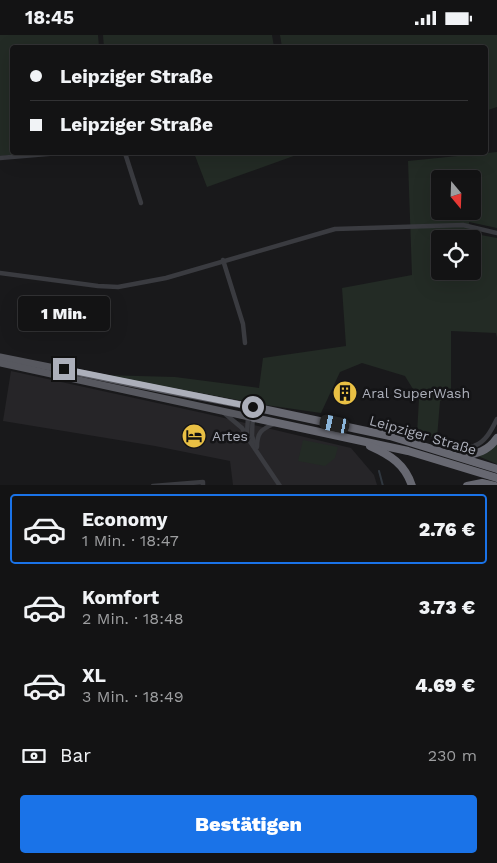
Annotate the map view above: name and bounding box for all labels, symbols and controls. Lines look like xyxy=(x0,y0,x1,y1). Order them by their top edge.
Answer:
text: 18:45 xyxy=(25,6,74,29)
text: Leipziger Straße xyxy=(60,65,213,88)
text: Leipziger Straße xyxy=(60,113,213,136)
north arrow xyxy=(431,170,481,220)
map controls xyxy=(431,170,481,280)
button: locate xyxy=(431,230,481,280)
callout: 1 Min. xyxy=(18,297,110,331)
text: 1 Min. xyxy=(41,304,87,323)
route end xyxy=(53,358,75,380)
building icon: Aral SuperWash xyxy=(332,380,358,406)
place label: Aral SuperWash xyxy=(362,385,470,401)
route start xyxy=(242,396,264,418)
street label: Leipziger Straße xyxy=(368,412,478,458)
car xyxy=(318,414,351,434)
hotel icon: Artes xyxy=(181,423,207,449)
place label: Artes xyxy=(212,428,248,444)
icon: car xyxy=(22,507,67,552)
text: Economy xyxy=(82,508,167,531)
text: 2.76 € xyxy=(419,518,475,541)
text: 1 Min. · 18:47 xyxy=(82,531,179,550)
icon: car xyxy=(22,585,67,630)
text: Komfort xyxy=(82,586,159,609)
text: 3.73 € xyxy=(419,596,475,619)
text: 2 Min. · 18:48 xyxy=(82,609,184,628)
icon: car xyxy=(22,663,67,708)
text: XL xyxy=(82,664,106,687)
text: 4.69 € xyxy=(415,674,475,697)
text: 3 Min. · 18:49 xyxy=(82,687,184,706)
icon: cash xyxy=(20,742,48,770)
text: Bar xyxy=(60,744,91,767)
text: 230 m xyxy=(428,746,477,765)
button: Bestätigen xyxy=(20,795,477,853)

